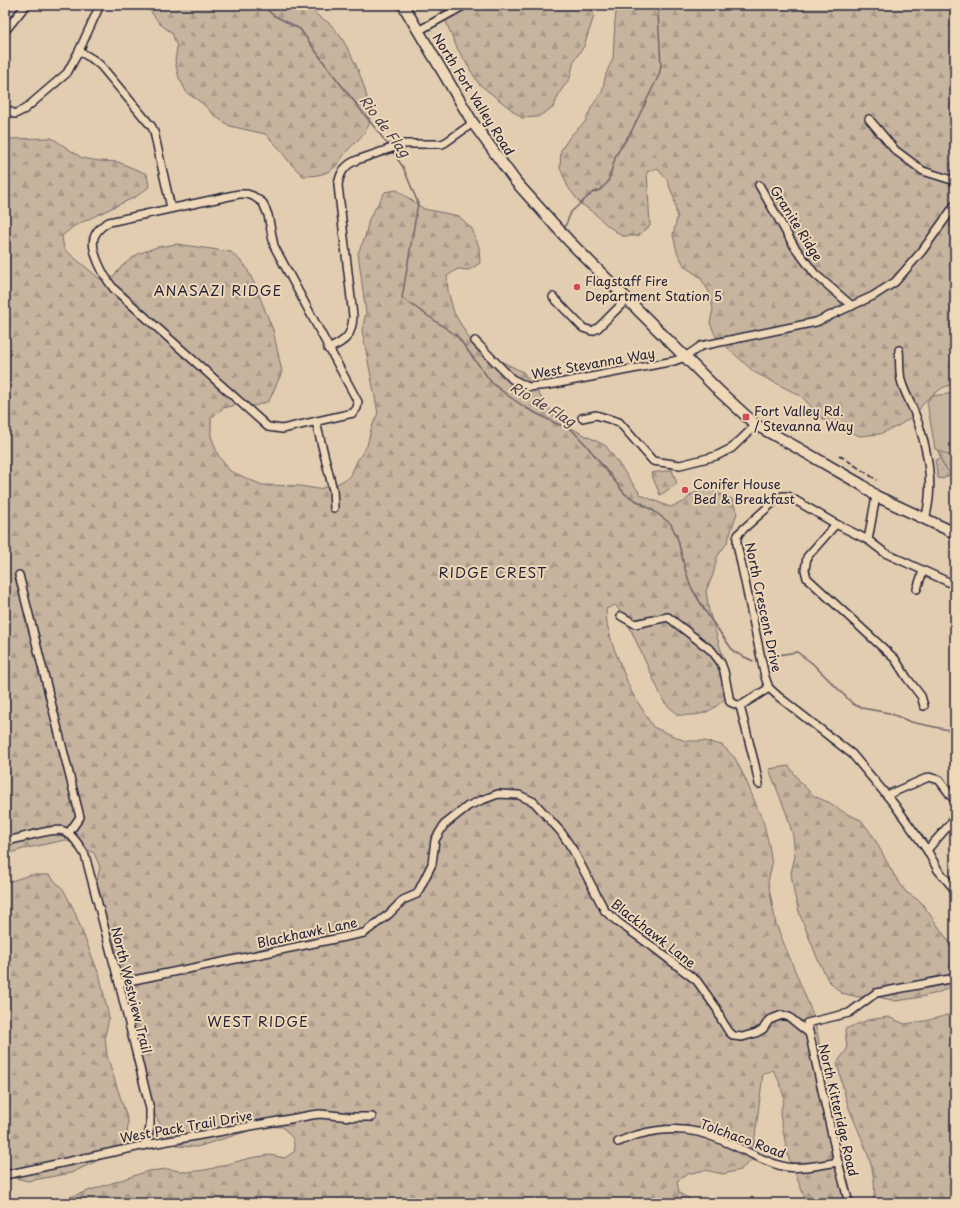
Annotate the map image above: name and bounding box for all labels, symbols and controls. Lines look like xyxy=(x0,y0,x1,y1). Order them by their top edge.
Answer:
street label: North Fort Valley Road xyxy=(429,29,519,159)
water label: Rio de Flag xyxy=(355,91,416,162)
street label: Granite Ridge xyxy=(766,182,828,264)
place label: Flagstaff Fire Department Station 5 xyxy=(585,271,722,305)
district label: ANASAZI RIDGE xyxy=(154,280,282,301)
marker: Flagstaff Fire Department Station 5 xyxy=(572,282,582,292)
street label: West Stevanna Way xyxy=(530,343,656,383)
water label: Rio de Flag xyxy=(506,376,580,432)
place label: Fort Valley Rd. / Stevanna Way xyxy=(754,401,853,435)
marker: Fort Valley Rd. / Stevanna Way xyxy=(741,412,751,422)
place label: Conifer House Bed & Breakfast xyxy=(693,474,795,508)
marker: Conifer House Bed & Breakfast xyxy=(680,485,690,495)
street label: North Crescent Drive xyxy=(741,540,787,674)
district label: RIDGE CREST xyxy=(439,562,548,583)
street label: Blackhawk Lane xyxy=(608,894,700,972)
street label: Blackhawk Lane xyxy=(255,912,359,952)
street label: North Westview Trail xyxy=(107,925,157,1055)
district label: WEST RIDGE xyxy=(207,1011,309,1032)
street label: North Kitteridge Road xyxy=(815,1042,863,1178)
street label: West Pack Trail Drive xyxy=(118,1105,254,1147)
street label: Tolchaco Road xyxy=(698,1114,788,1162)

